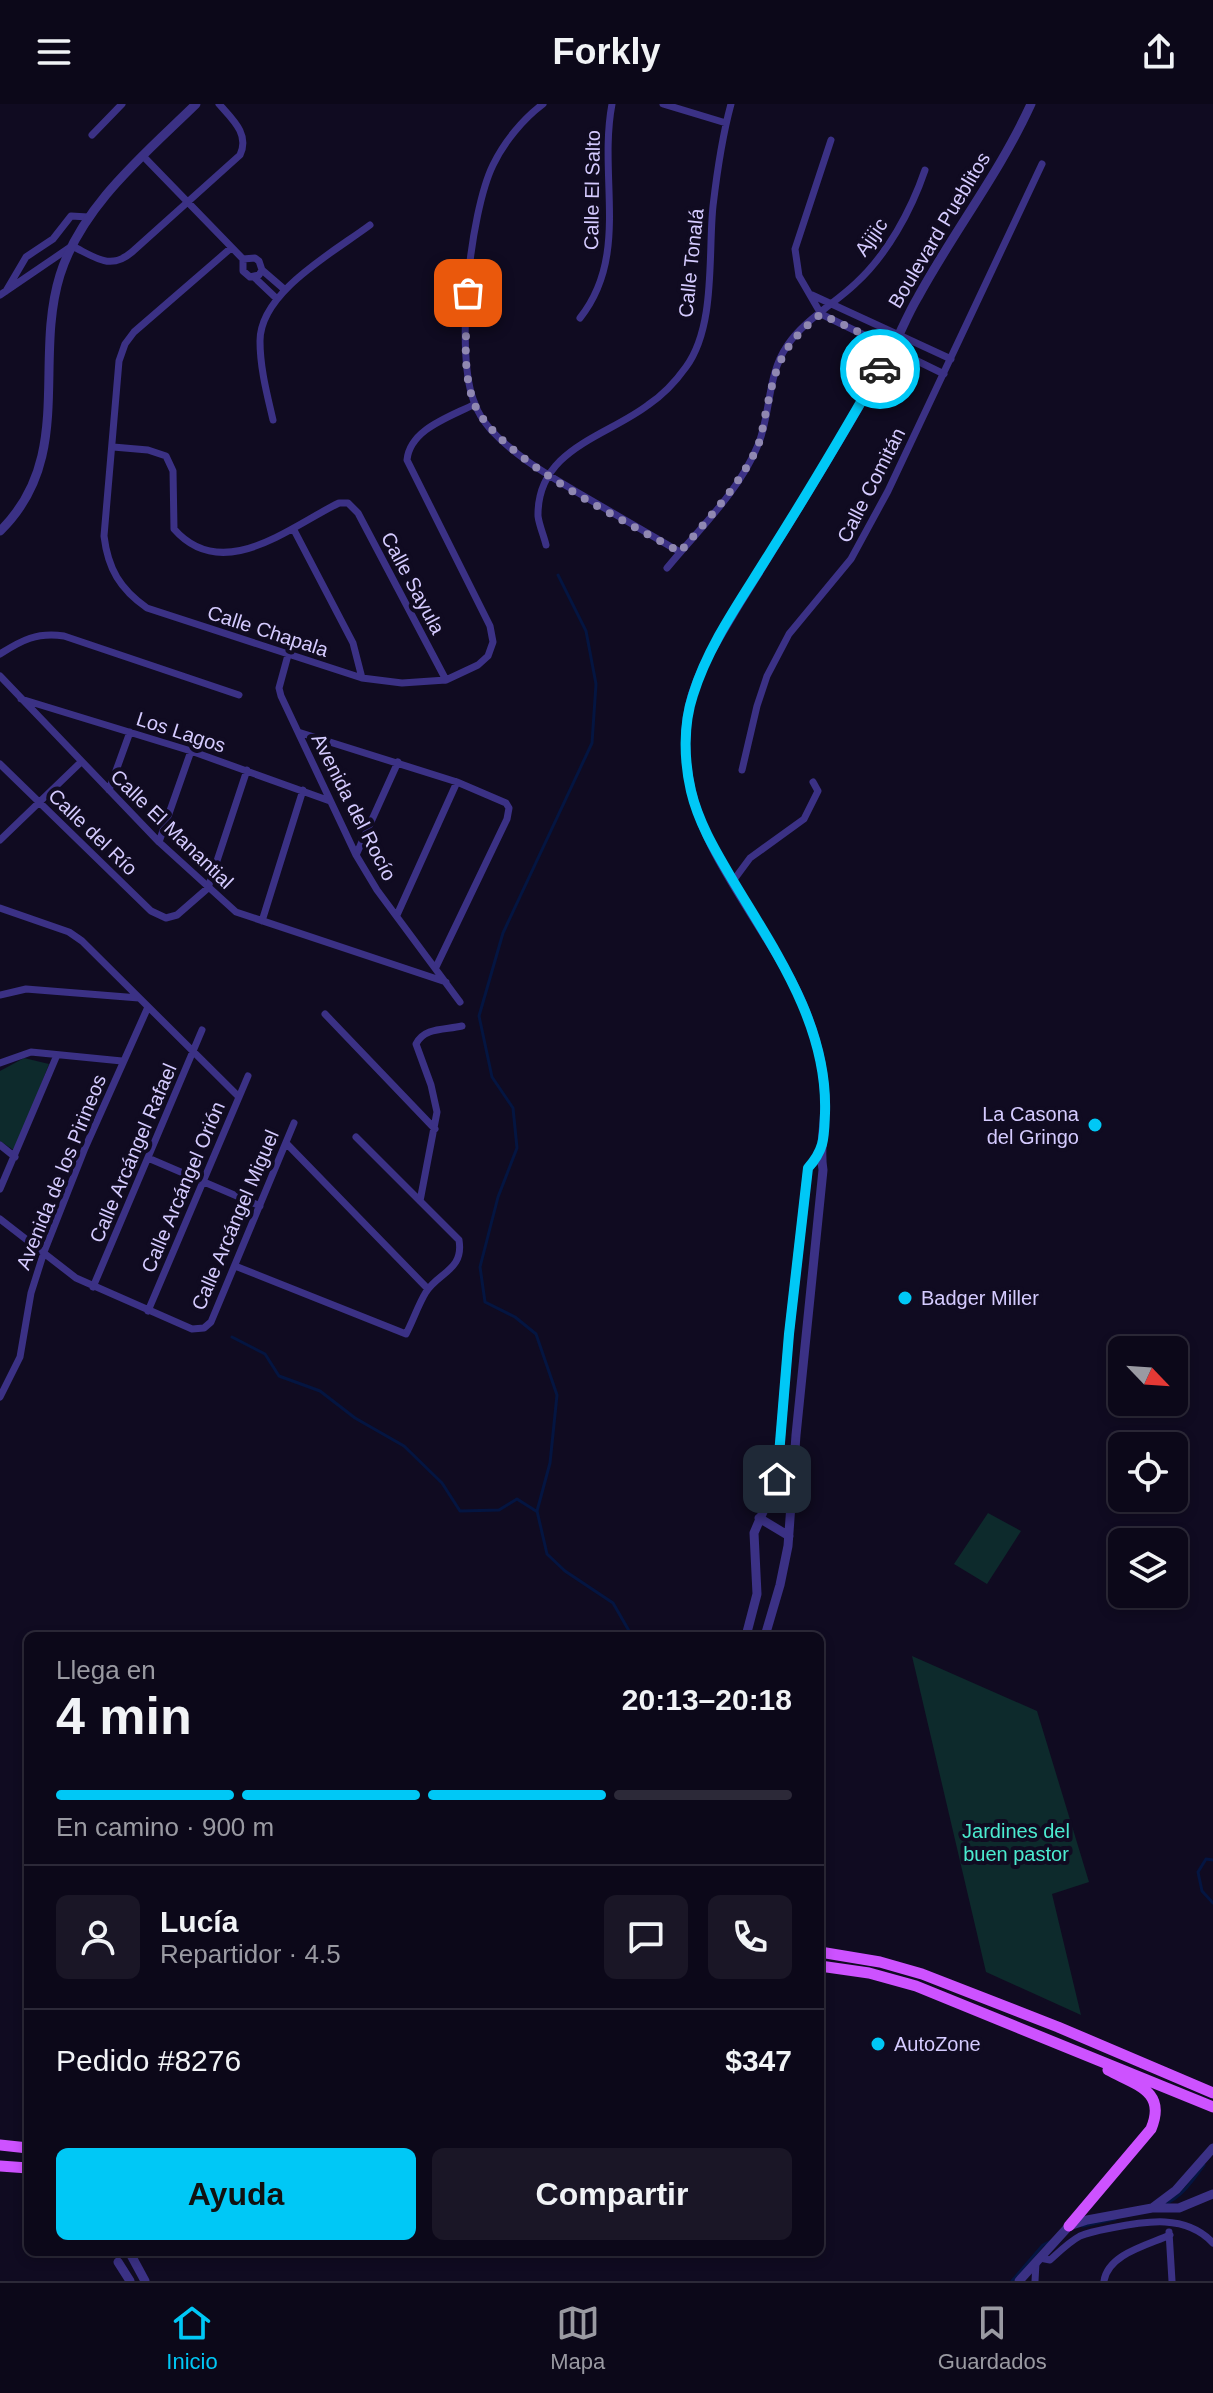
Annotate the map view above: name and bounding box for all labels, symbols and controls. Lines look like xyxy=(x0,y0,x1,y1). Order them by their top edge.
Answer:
icon: menu xyxy=(32,30,76,74)
icon: share xyxy=(1137,30,1181,74)
text: Forkly xyxy=(552,31,661,72)
street label: Calle El Salto xyxy=(580,130,604,250)
street label: Boulevard Pueblitos xyxy=(884,148,994,312)
street label: Calle Tonalá xyxy=(674,206,708,319)
street label: Ajijic xyxy=(850,214,892,260)
pin xyxy=(434,259,502,327)
icon: bag xyxy=(446,271,490,315)
courier xyxy=(840,329,920,409)
icon: car xyxy=(858,347,902,391)
street label: Calle Comitán xyxy=(833,424,909,546)
street label: Calle Sayula xyxy=(377,528,449,639)
street label: Calle Chapala xyxy=(205,601,332,661)
street label: Los Lagos xyxy=(134,707,228,757)
street label: Avenida del Rocío xyxy=(307,730,401,884)
street label: Calle El Manantial xyxy=(106,765,238,893)
street label: Calle del Río xyxy=(44,784,142,880)
street label: Calle Arcángel Rafael xyxy=(85,1060,181,1246)
street label: Avenida de los Pirineos xyxy=(12,1071,110,1273)
street label: Calle Arcángel Orión xyxy=(137,1098,229,1276)
place label: La Casona del Gringo xyxy=(982,1103,1080,1148)
marker: La Casona del Gringo xyxy=(1086,1116,1104,1134)
street label: Calle Arcángel Miguel xyxy=(187,1127,283,1313)
place label: Badger Miller xyxy=(921,1287,1039,1309)
marker: Badger Miller xyxy=(896,1289,914,1307)
north arrow xyxy=(1108,1336,1188,1416)
map controls xyxy=(1108,1336,1188,1608)
button: locate xyxy=(1108,1432,1188,1512)
pin xyxy=(743,1445,811,1513)
icon: home xyxy=(755,1457,799,1501)
button: layers xyxy=(1108,1528,1188,1608)
text: Llega en xyxy=(56,1655,156,1685)
text: 20:13–20:18 xyxy=(622,1683,792,1716)
text: 4 min xyxy=(56,1687,192,1745)
text: En camino · 900 m xyxy=(56,1812,274,1842)
park label: Jardines del buen pastor xyxy=(962,1820,1070,1865)
button: person xyxy=(56,1895,140,1979)
button: chat xyxy=(604,1895,688,1979)
button: phone xyxy=(708,1895,792,1979)
text: Lucía xyxy=(160,1905,238,1938)
text: Repartidor · 4.5 xyxy=(160,1939,341,1969)
place label: AutoZone xyxy=(894,2033,981,2055)
marker: AutoZone xyxy=(869,2035,887,2053)
text: Pedido #8276 xyxy=(56,2044,241,2077)
text: $347 xyxy=(725,2044,792,2077)
button: Ayuda xyxy=(56,2148,416,2240)
button: Compartir xyxy=(432,2148,792,2240)
tab: Inicio xyxy=(166,2301,218,2375)
tab: Mapa xyxy=(550,2301,605,2375)
tab: Guardados xyxy=(938,2301,1047,2375)

